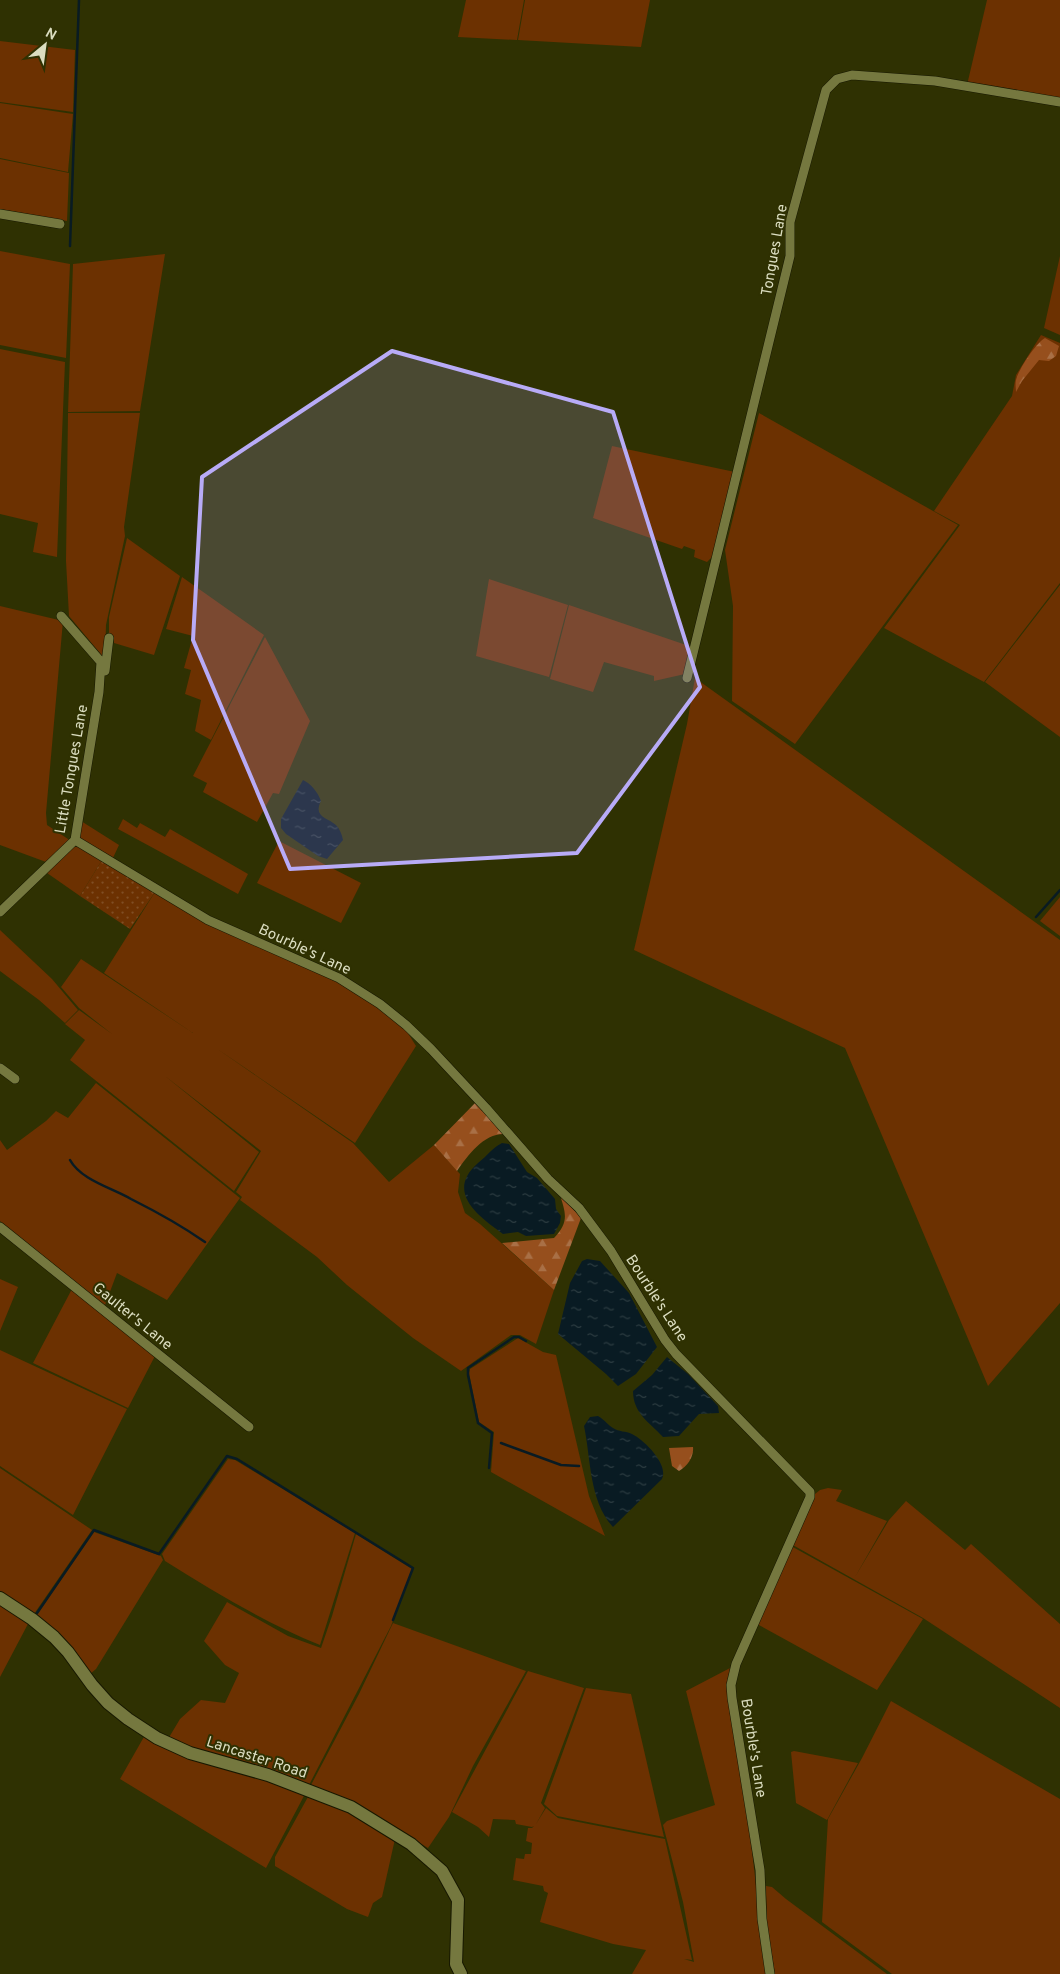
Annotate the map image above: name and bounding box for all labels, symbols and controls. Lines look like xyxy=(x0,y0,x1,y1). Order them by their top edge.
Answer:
north arrow xyxy=(20,20,70,70)
text: N xyxy=(42,25,59,45)
street label: Tongues Lane xyxy=(758,203,793,298)
street label: Little Tongues Lane xyxy=(52,703,93,835)
street label: Bourble's Lane xyxy=(255,921,354,980)
street label: Bourble's Lane xyxy=(621,1252,691,1346)
street label: Gaulter's Lane xyxy=(88,1279,176,1355)
street label: Bourble's Lane xyxy=(735,1697,770,1799)
street label: Lancaster Road xyxy=(204,1733,309,1784)

